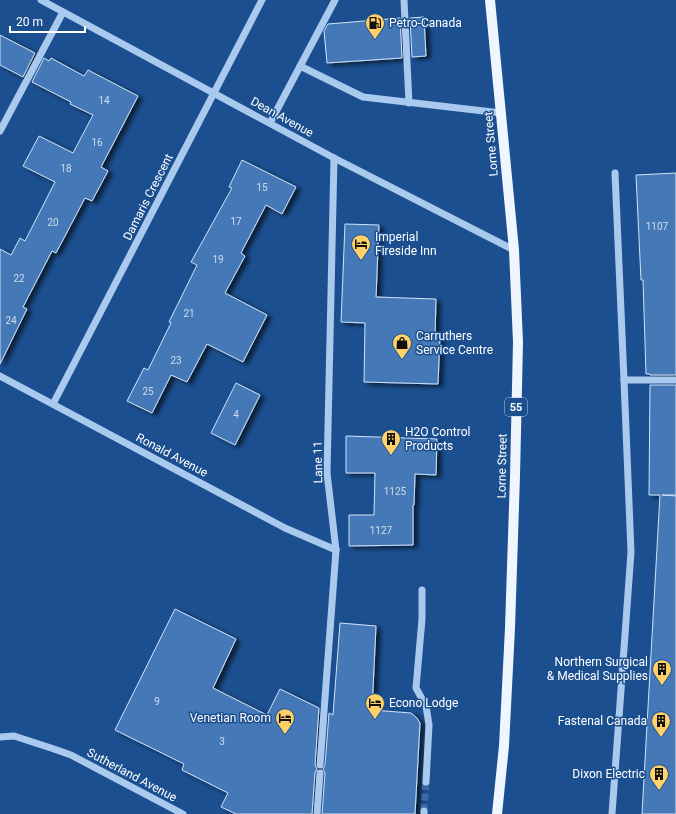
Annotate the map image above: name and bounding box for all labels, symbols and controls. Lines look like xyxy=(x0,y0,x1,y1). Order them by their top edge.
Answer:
scale bar xyxy=(10,8,85,34)
fuel station icon: Petro-Canada xyxy=(364,12,386,40)
text: 20 m xyxy=(16,15,43,29)
place label: Petro-Canada xyxy=(389,16,462,30)
street label: Dean Avenue xyxy=(248,94,316,140)
house number: 14 xyxy=(98,95,110,106)
street label: Lorne Street xyxy=(481,111,501,177)
house number: 16 xyxy=(91,137,103,148)
street label: Damaris Crescent xyxy=(120,151,176,243)
house number: 18 xyxy=(60,163,72,174)
house number: 15 xyxy=(256,182,268,193)
house number: 17 xyxy=(230,216,242,227)
house number: 20 xyxy=(47,217,59,228)
house number: 1107 xyxy=(646,221,669,232)
place label: Imperial Fireside Inn xyxy=(375,230,437,258)
hotel icon: Imperial Fireside Inn xyxy=(350,233,372,261)
house number: 19 xyxy=(212,254,224,265)
house number: 22 xyxy=(13,273,25,284)
house number: 21 xyxy=(183,308,195,319)
house number: 24 xyxy=(5,315,17,326)
place label: Carruthers Service Centre xyxy=(416,329,493,357)
shop icon: Carruthers Service Centre xyxy=(391,332,413,360)
house number: 23 xyxy=(170,355,182,366)
house number: 25 xyxy=(142,386,154,397)
road number: 55 xyxy=(505,398,527,416)
house number: 4 xyxy=(233,409,239,420)
place label: H2O Control Products xyxy=(405,425,470,453)
building icon: H2O Control Products xyxy=(380,428,402,456)
street label: Ronald Avenue xyxy=(134,430,210,480)
street label: Lorne Street xyxy=(494,433,510,499)
street label: Lane 11 xyxy=(311,441,325,483)
house number: 1125 xyxy=(384,486,407,497)
house number: 1127 xyxy=(370,525,393,536)
place label: Northern Surgical & Medical Supplies xyxy=(547,655,648,683)
building icon: Northern Surgical & Medical Supplies xyxy=(651,658,673,686)
hotel icon: Econo Lodge xyxy=(364,692,386,720)
house number: 9 xyxy=(154,696,160,707)
place label: Econo Lodge xyxy=(389,696,458,710)
hotel icon: Venetian Room xyxy=(274,707,296,735)
building icon: Fastenal Canada xyxy=(650,710,672,738)
place label: Venetian Room xyxy=(190,711,271,725)
place label: Fastenal Canada xyxy=(558,714,647,728)
house number: 3 xyxy=(219,736,225,747)
street label: Sutherland Avenue xyxy=(85,745,179,805)
building icon: Dixon Electric xyxy=(648,763,670,791)
place label: Dixon Electric xyxy=(572,767,645,781)

